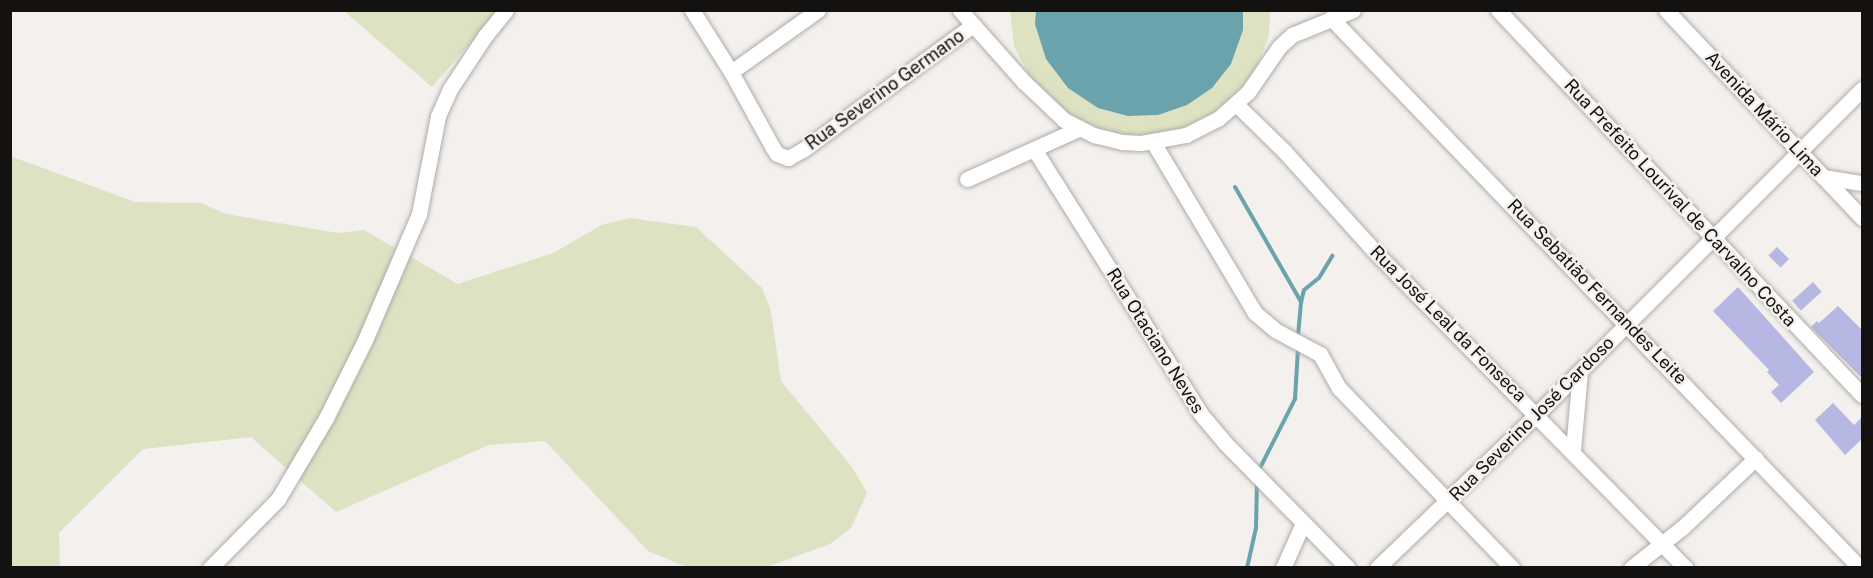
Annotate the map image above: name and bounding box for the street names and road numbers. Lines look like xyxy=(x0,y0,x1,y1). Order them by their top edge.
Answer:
street label: Rua Severino Germano xyxy=(801,25,969,155)
street label: Avenida Mário Lima xyxy=(1701,47,1827,181)
street label: Rua Prefeito Lourival de Carvalho Costa xyxy=(1559,75,1801,331)
street label: Rua Sebatião Fernandes Leite xyxy=(1503,195,1691,389)
street label: Rua José Leal da Fonseca xyxy=(1365,241,1531,407)
street label: Rua Otaciano Neves xyxy=(1101,264,1209,418)
street label: Rua Severino José Cardoso xyxy=(1445,332,1619,506)

